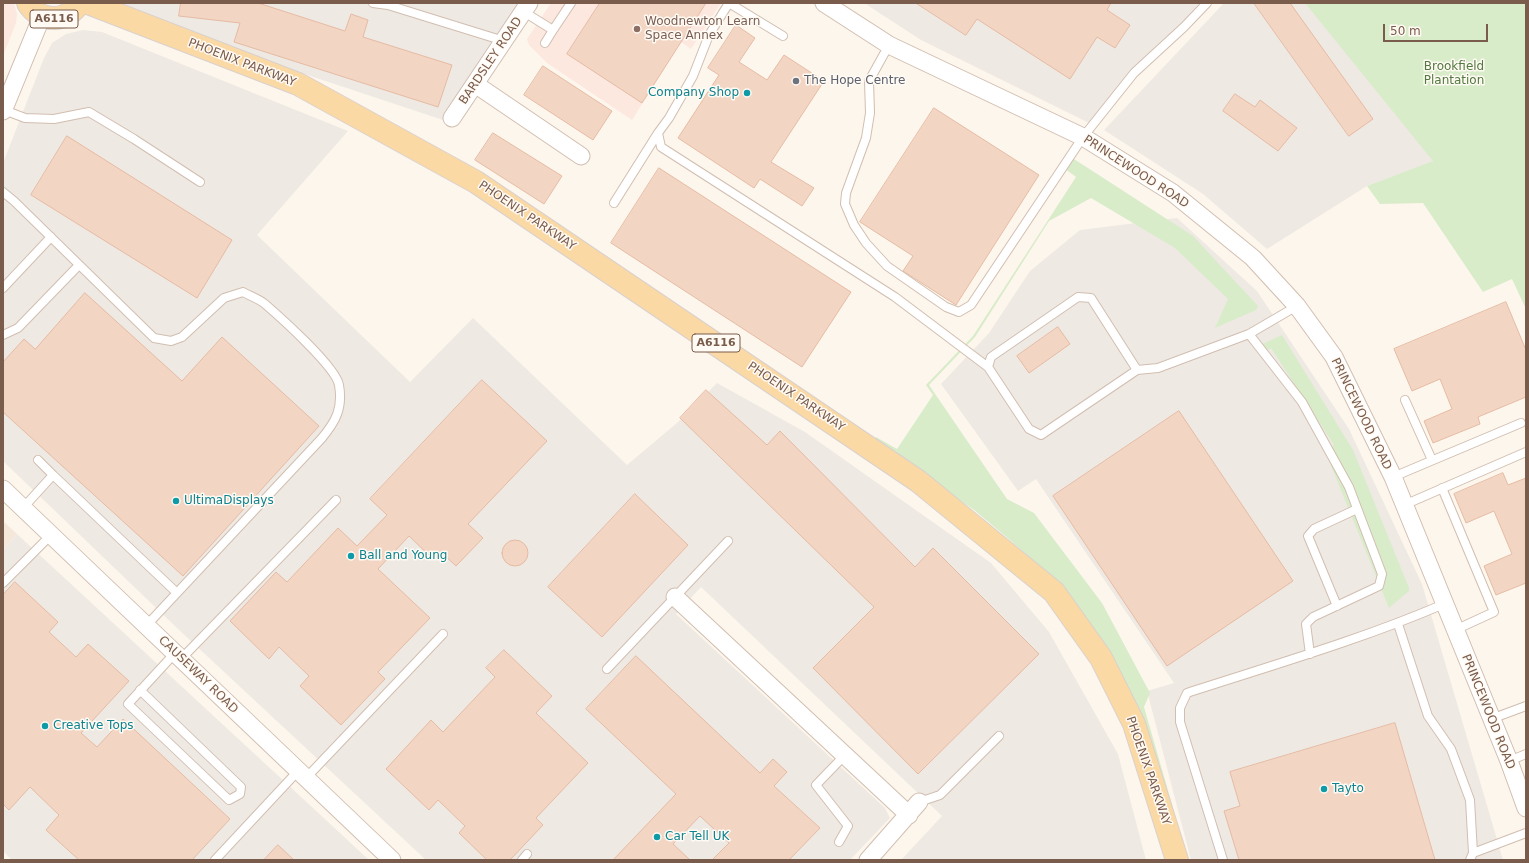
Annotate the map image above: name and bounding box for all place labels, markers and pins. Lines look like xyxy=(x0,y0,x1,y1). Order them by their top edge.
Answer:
place label: Woodnewton Learn Space Annex xyxy=(645,15,760,43)
marker: Woodnewton Learn Space Annex xyxy=(632,24,642,34)
place label: The Hope Centre xyxy=(804,74,905,88)
marker: The Hope Centre xyxy=(791,76,801,86)
place label: Company Shop xyxy=(648,86,739,100)
marker: Company Shop xyxy=(742,88,752,98)
place label: UltimaDisplays xyxy=(184,494,274,508)
marker: UltimaDisplays xyxy=(171,496,181,506)
place label: Ball and Young xyxy=(359,549,447,563)
marker: Ball and Young xyxy=(346,551,356,561)
place label: Creative Tops xyxy=(53,719,134,733)
marker: Creative Tops xyxy=(40,721,50,731)
place label: Tayto xyxy=(1332,782,1364,796)
marker: Tayto xyxy=(1319,784,1329,794)
place label: Car Tell UK xyxy=(665,830,729,844)
marker: Car Tell UK xyxy=(652,832,662,842)

